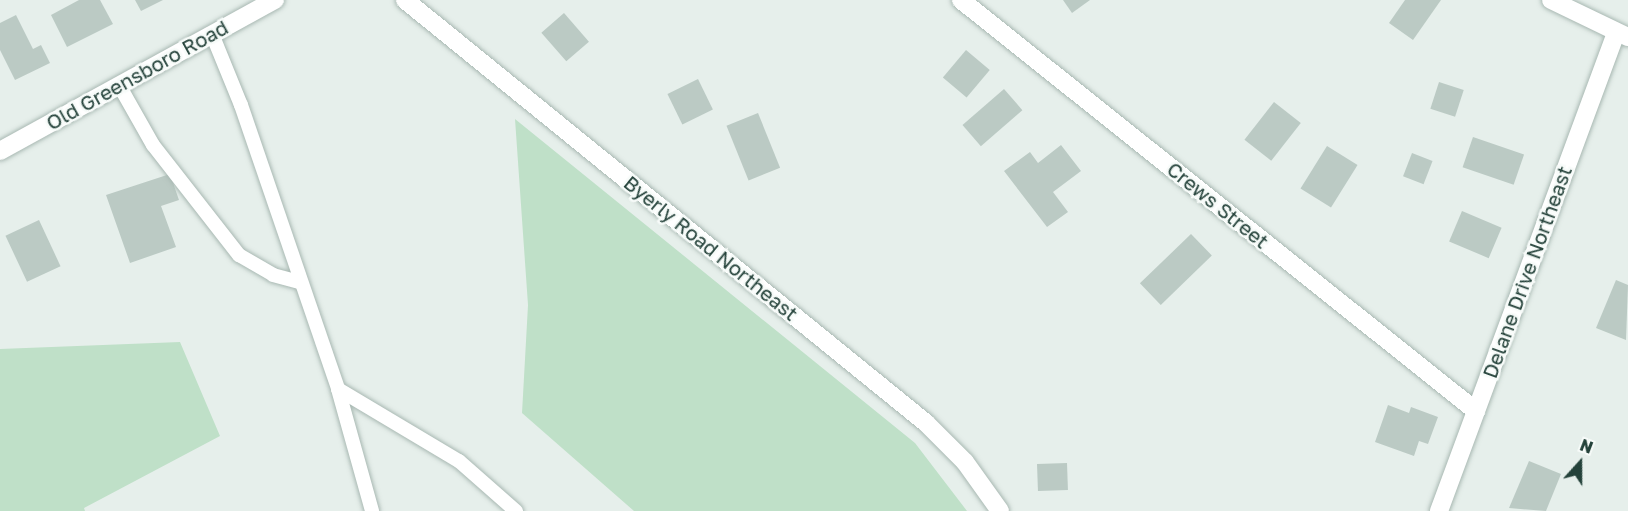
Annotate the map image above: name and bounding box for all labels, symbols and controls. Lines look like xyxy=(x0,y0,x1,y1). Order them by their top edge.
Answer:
street label: Old Greensboro Road xyxy=(42,15,232,135)
street label: Crews Street xyxy=(1162,157,1274,253)
street label: Delane Drive Northeast xyxy=(1477,163,1577,381)
street label: Byerly Road Northeast xyxy=(619,170,803,326)
north arrow xyxy=(1550,433,1610,493)
text: N xyxy=(1577,435,1596,458)

